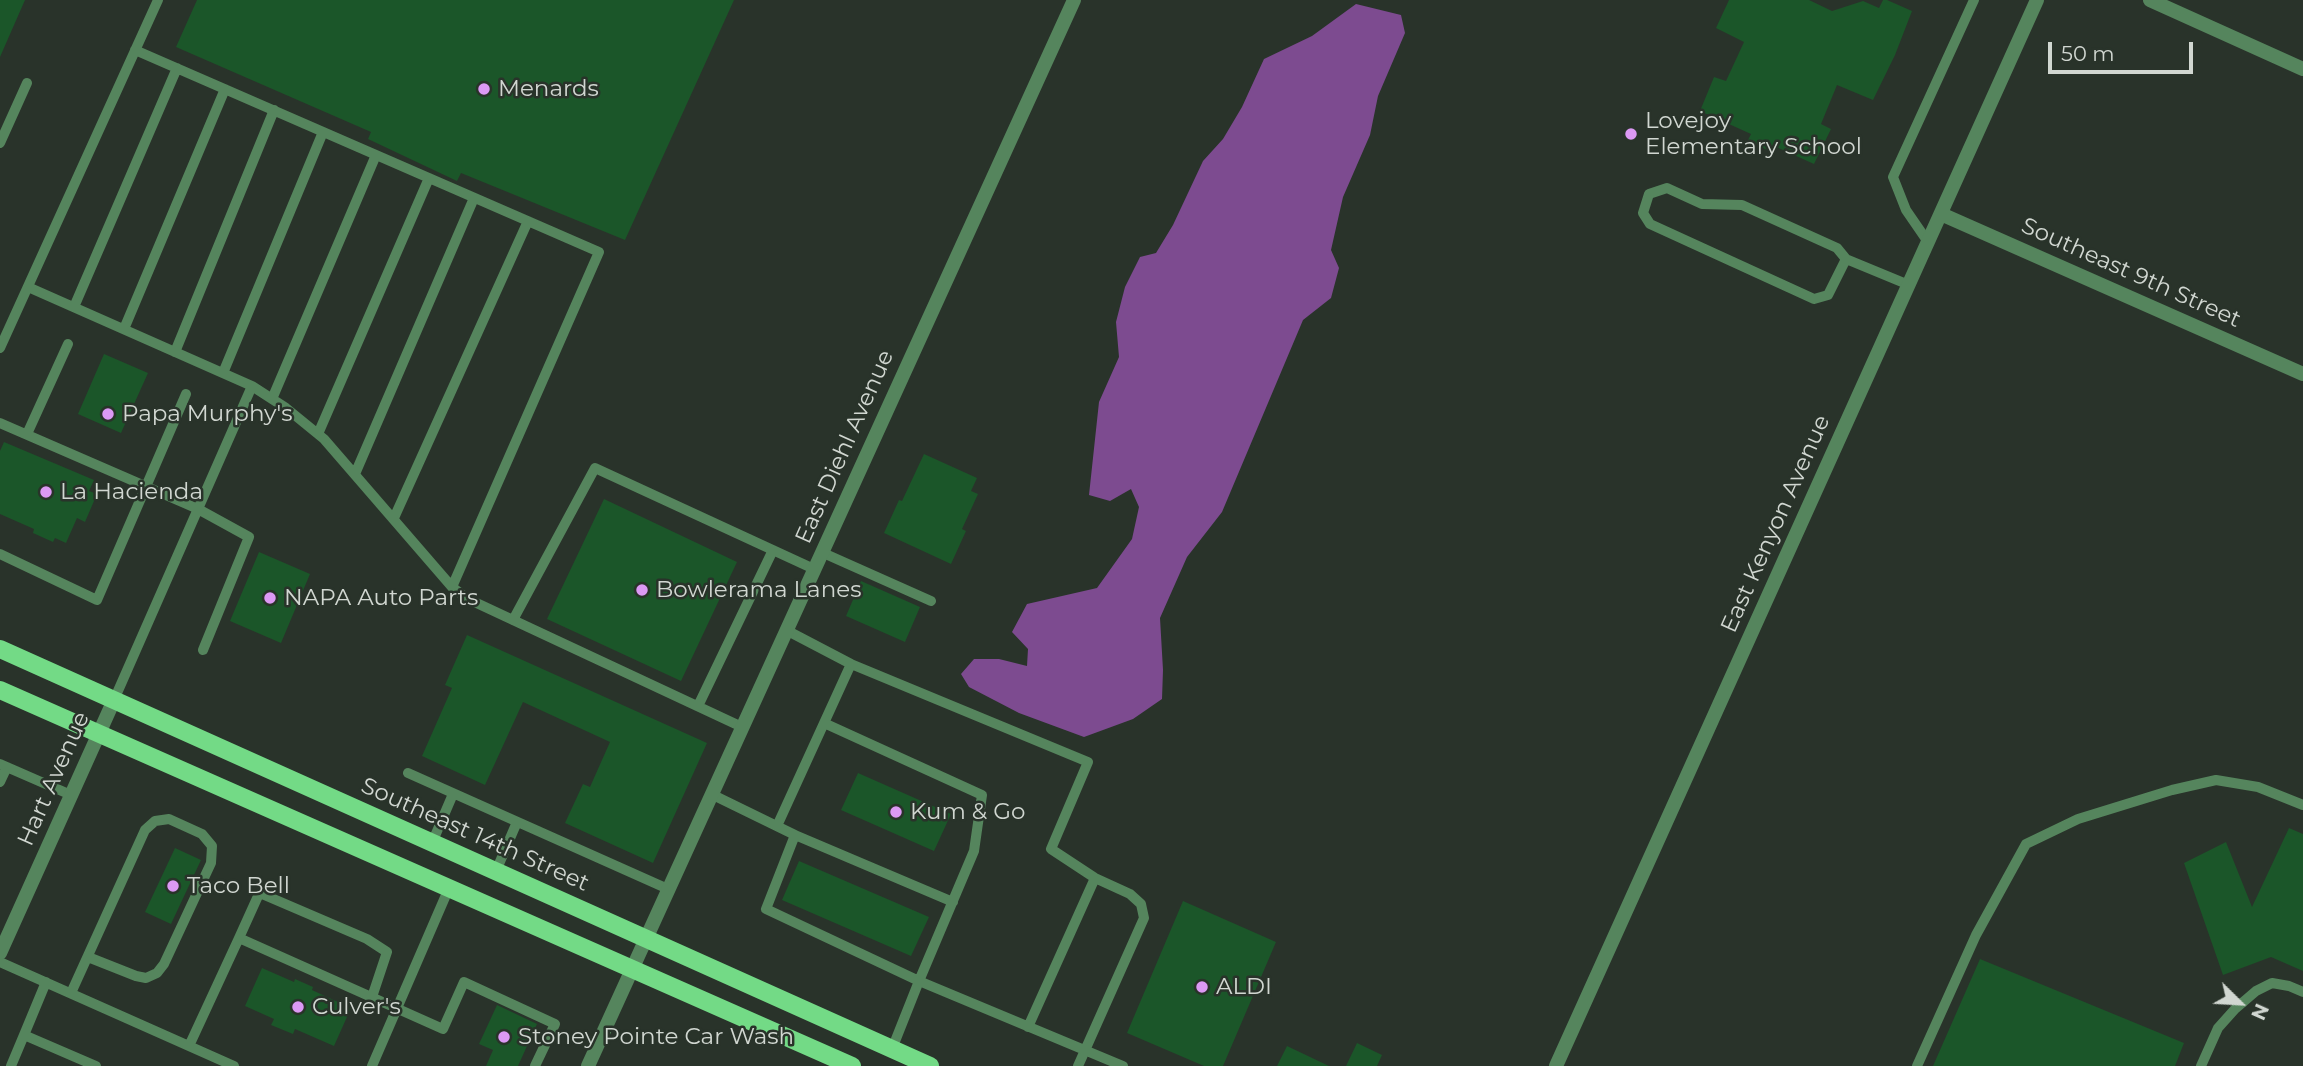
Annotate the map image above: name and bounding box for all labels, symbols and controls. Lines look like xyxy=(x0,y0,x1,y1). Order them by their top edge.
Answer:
scale bar xyxy=(2051,28,2196,72)
text: 50 m xyxy=(2061,41,2115,66)
place label: Menards xyxy=(498,75,599,103)
marker: Menards xyxy=(476,81,492,97)
place label: Lovejoy Elementary School xyxy=(1645,107,1862,161)
marker: Lovejoy Elementary School xyxy=(1623,126,1639,142)
street label: Southeast 9th Street xyxy=(2017,212,2245,334)
street label: East Diehl Avenue xyxy=(790,346,900,548)
place label: Papa Murphy's xyxy=(122,400,292,428)
marker: Papa Murphy's xyxy=(100,406,116,422)
street label: East Kenyon Avenue xyxy=(1716,411,1836,637)
place label: La Hacienda xyxy=(60,478,203,506)
marker: La Hacienda xyxy=(38,484,54,500)
place label: Bowlerama Lanes xyxy=(656,576,861,604)
marker: Bowlerama Lanes xyxy=(634,582,650,598)
place label: NAPA Auto Parts xyxy=(284,584,478,612)
marker: NAPA Auto Parts xyxy=(262,590,278,606)
street label: Hart Avenue xyxy=(12,708,96,850)
street label: Southeast 14th Street xyxy=(357,772,593,898)
place label: Kum & Go xyxy=(910,798,1025,826)
marker: Kum & Go xyxy=(888,804,904,820)
place label: Taco Bell xyxy=(187,872,290,900)
marker: Taco Bell xyxy=(165,878,181,894)
north arrow xyxy=(2205,968,2275,1038)
place label: ALDI xyxy=(1216,973,1272,1001)
marker: ALDI xyxy=(1194,979,1210,995)
place label: Culver's xyxy=(312,993,401,1021)
marker: Culver's xyxy=(290,999,306,1015)
text: N xyxy=(2246,1000,2273,1023)
place label: Stoney Pointe Car Wash xyxy=(518,1023,794,1051)
marker: Stoney Pointe Car Wash xyxy=(496,1029,512,1045)

